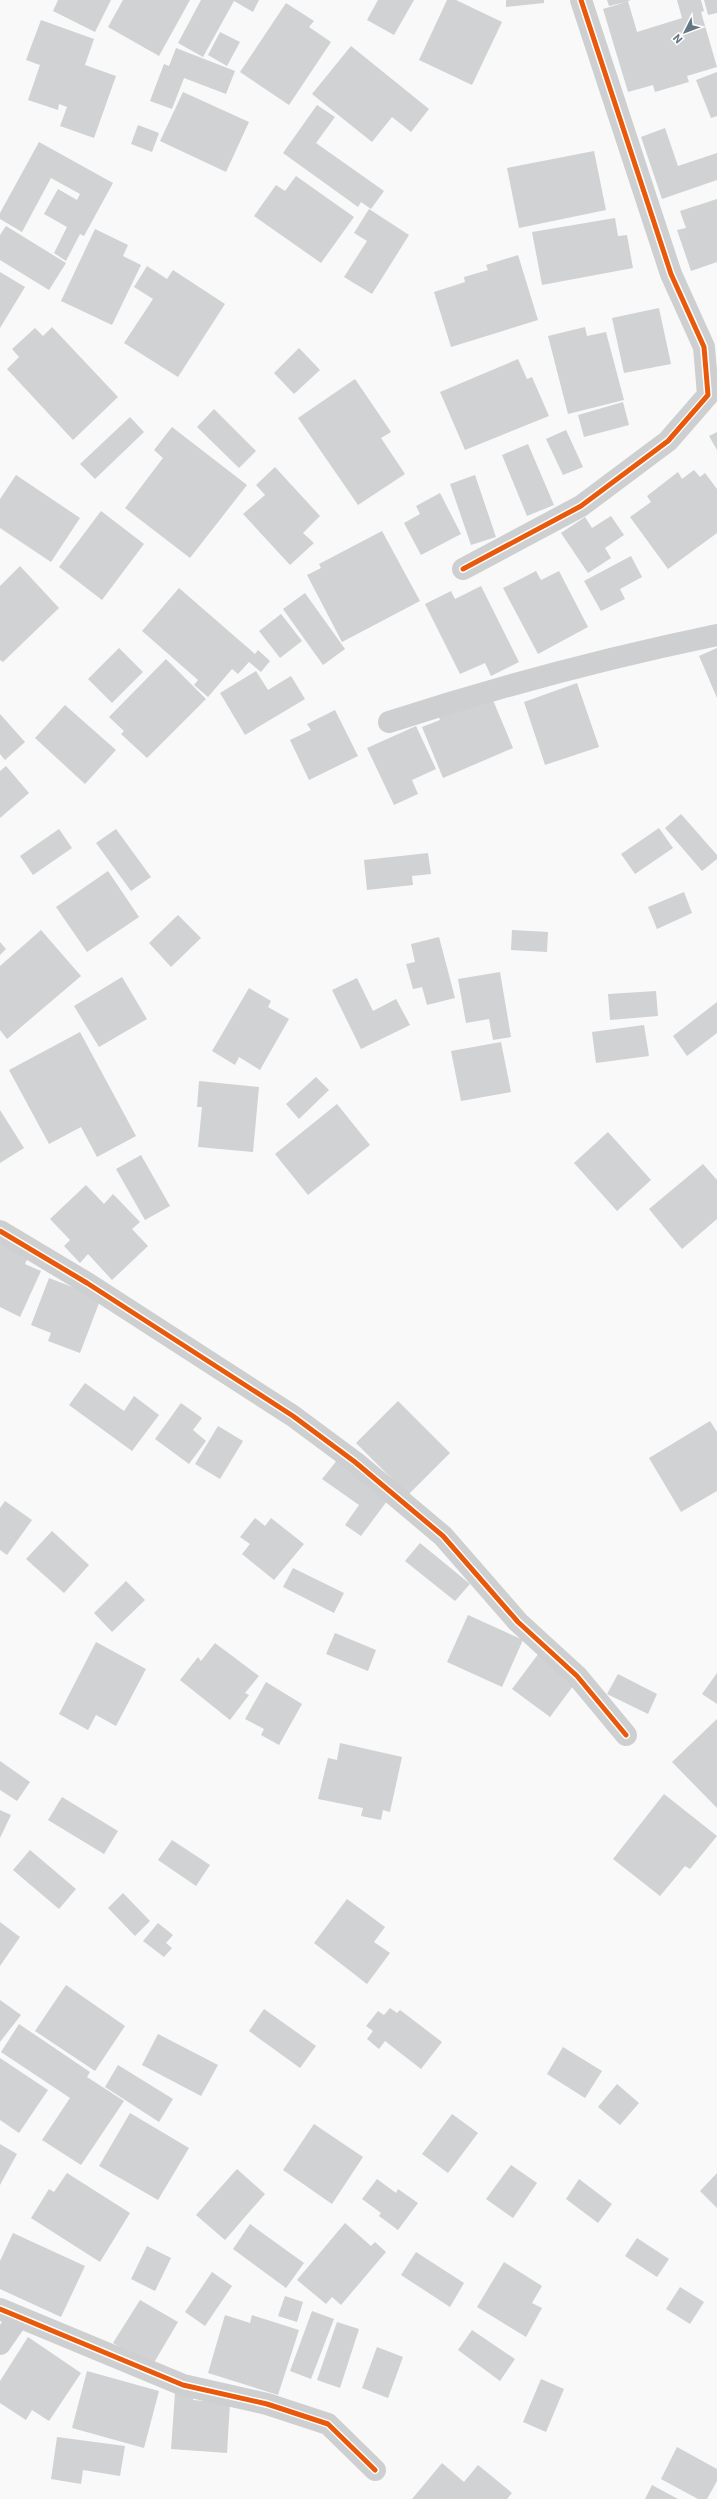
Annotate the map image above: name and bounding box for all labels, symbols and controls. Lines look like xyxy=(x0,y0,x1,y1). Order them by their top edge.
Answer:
north arrow xyxy=(665,12,705,52)
text: N xyxy=(670,31,685,46)

